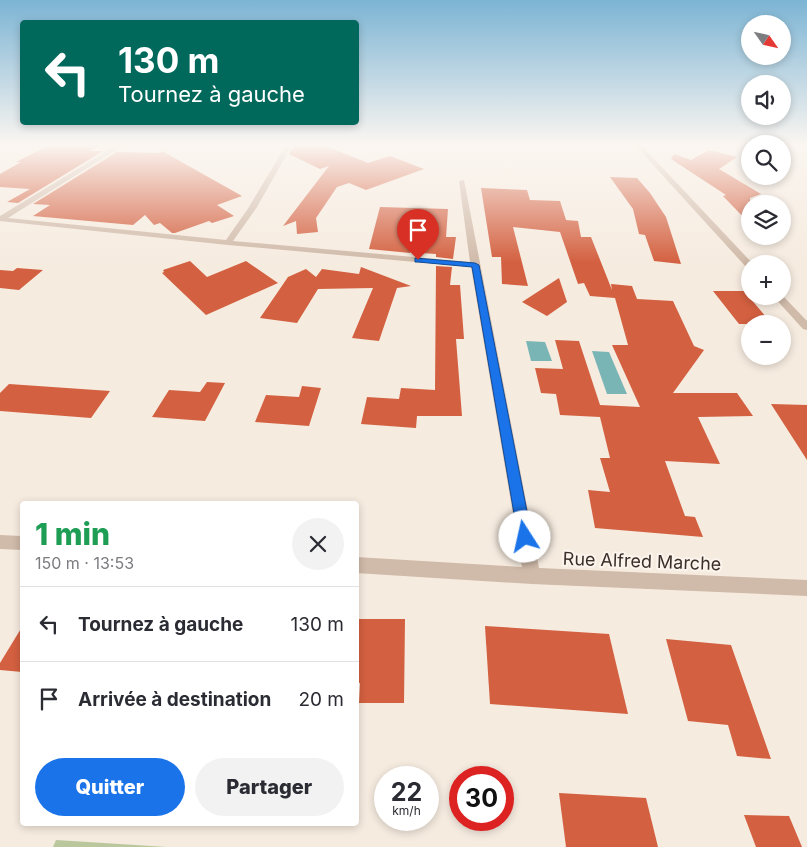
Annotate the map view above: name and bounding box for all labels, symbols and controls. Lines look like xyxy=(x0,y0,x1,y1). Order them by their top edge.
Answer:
north arrow xyxy=(741,15,791,65)
map controls xyxy=(741,15,791,365)
text: 130 m xyxy=(118,39,220,81)
icon: left xyxy=(35,40,100,105)
button: sound xyxy=(741,75,791,125)
text: Tournez à gauche xyxy=(118,81,305,107)
button: search xyxy=(741,135,791,185)
button: layers xyxy=(741,195,791,245)
pin xyxy=(397,209,439,260)
icon: arrive xyxy=(404,216,432,244)
button: + xyxy=(741,255,791,305)
button: − xyxy=(741,315,791,365)
position arrow xyxy=(498,510,550,562)
text: 1 min xyxy=(35,516,110,552)
button: close xyxy=(292,518,344,570)
street label: Rue Alfred Marche xyxy=(562,548,722,574)
text: 150 m · 13:53 xyxy=(35,553,134,573)
icon: left xyxy=(35,610,63,638)
text: Tournez à gauche xyxy=(78,613,243,636)
text: 130 m xyxy=(291,613,344,636)
icon: arrive xyxy=(35,685,63,713)
text: Arrivée à destination xyxy=(78,688,271,711)
text: 20 m xyxy=(298,688,344,711)
button: Quitter xyxy=(35,758,185,816)
button: Partager xyxy=(195,758,344,816)
speed limit sign: 30 xyxy=(449,766,514,831)
text: 22 xyxy=(391,777,422,807)
text: km/h xyxy=(392,803,421,818)

